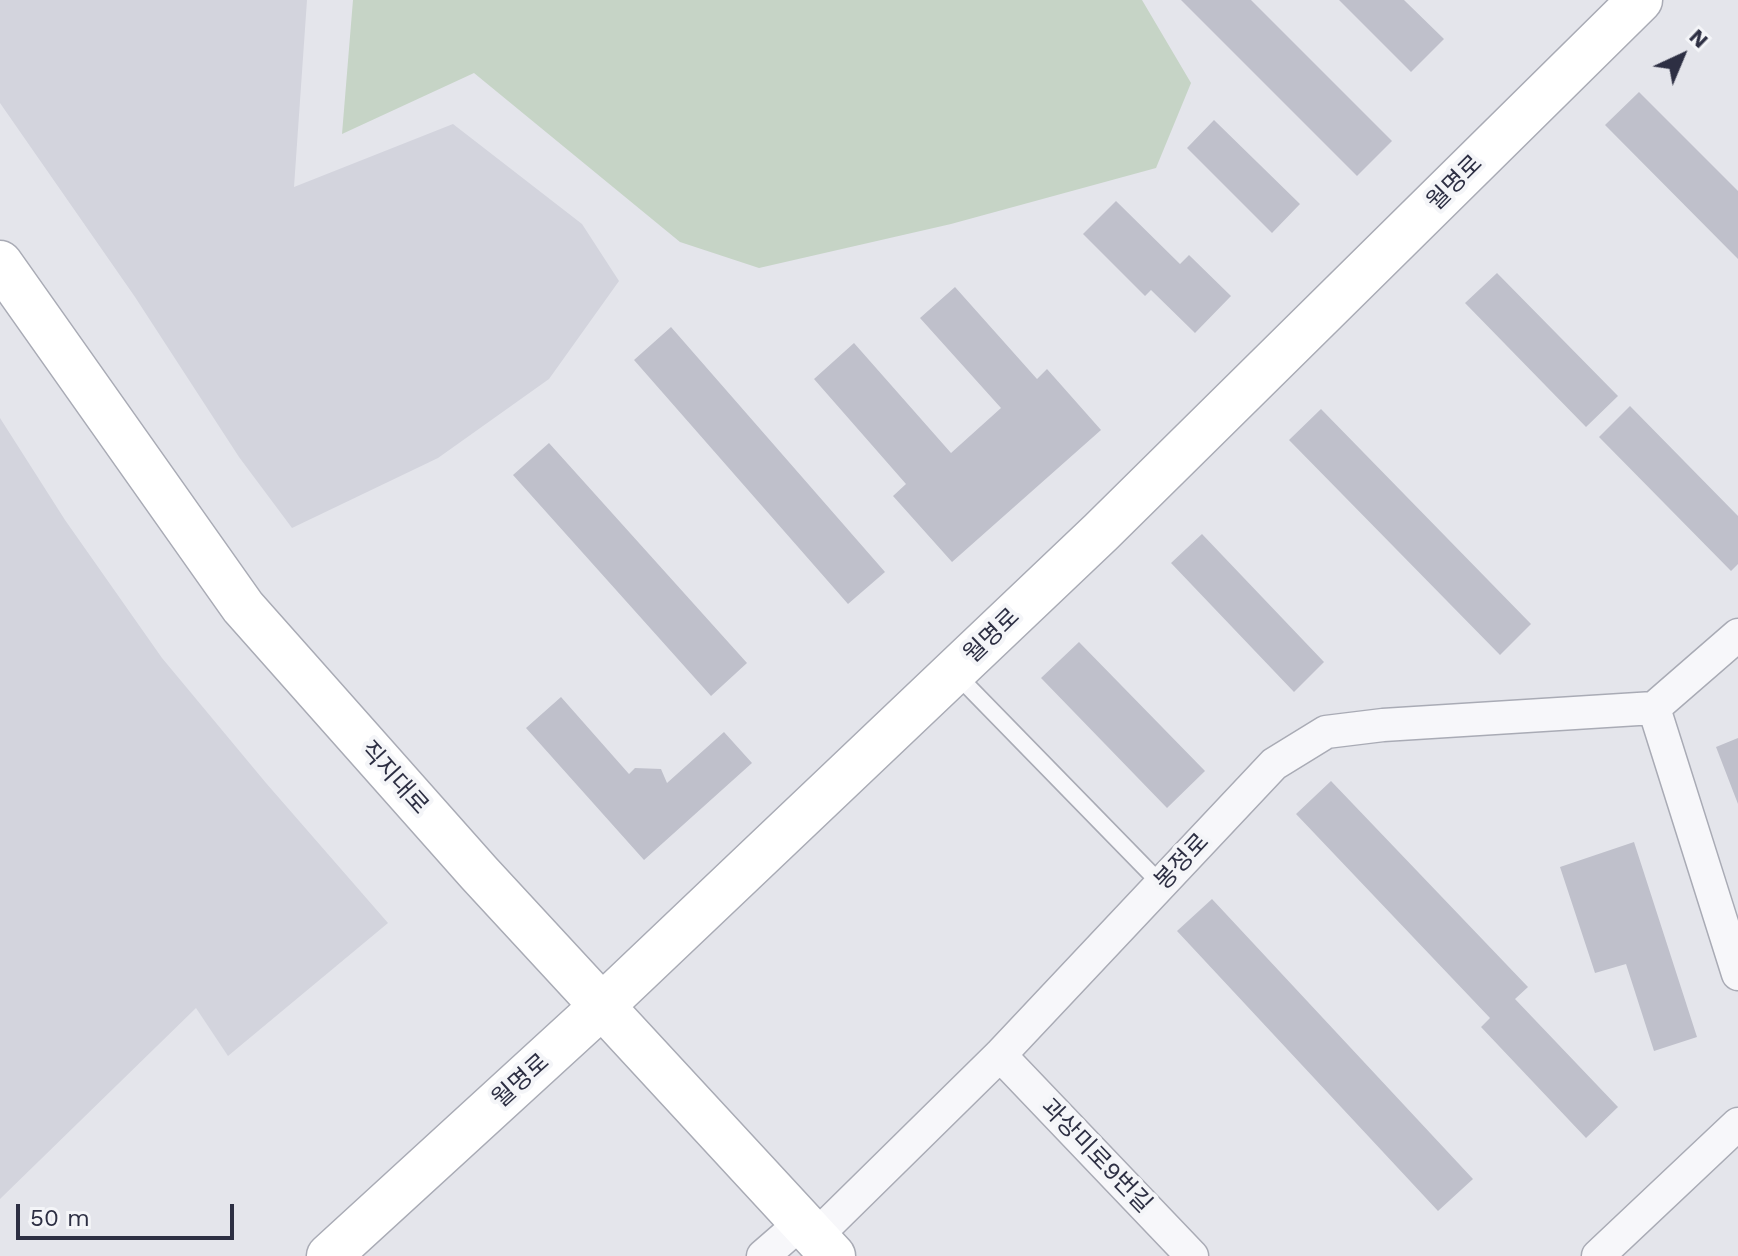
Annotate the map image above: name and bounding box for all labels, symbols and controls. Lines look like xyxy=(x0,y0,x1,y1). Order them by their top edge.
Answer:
north arrow xyxy=(1642,16,1722,96)
text: N xyxy=(1684,24,1714,53)
street label: 월명로 xyxy=(1421,149,1489,217)
street label: 월명로 xyxy=(958,603,1026,669)
street label: 직지대로 xyxy=(354,736,434,820)
street label: 봉정로 xyxy=(1149,828,1215,896)
street label: 월명로 xyxy=(487,1048,555,1114)
street label: 과상미로9번길 xyxy=(1034,1093,1158,1219)
scale bar xyxy=(20,1188,238,1238)
text: 50 m xyxy=(30,1204,90,1232)

